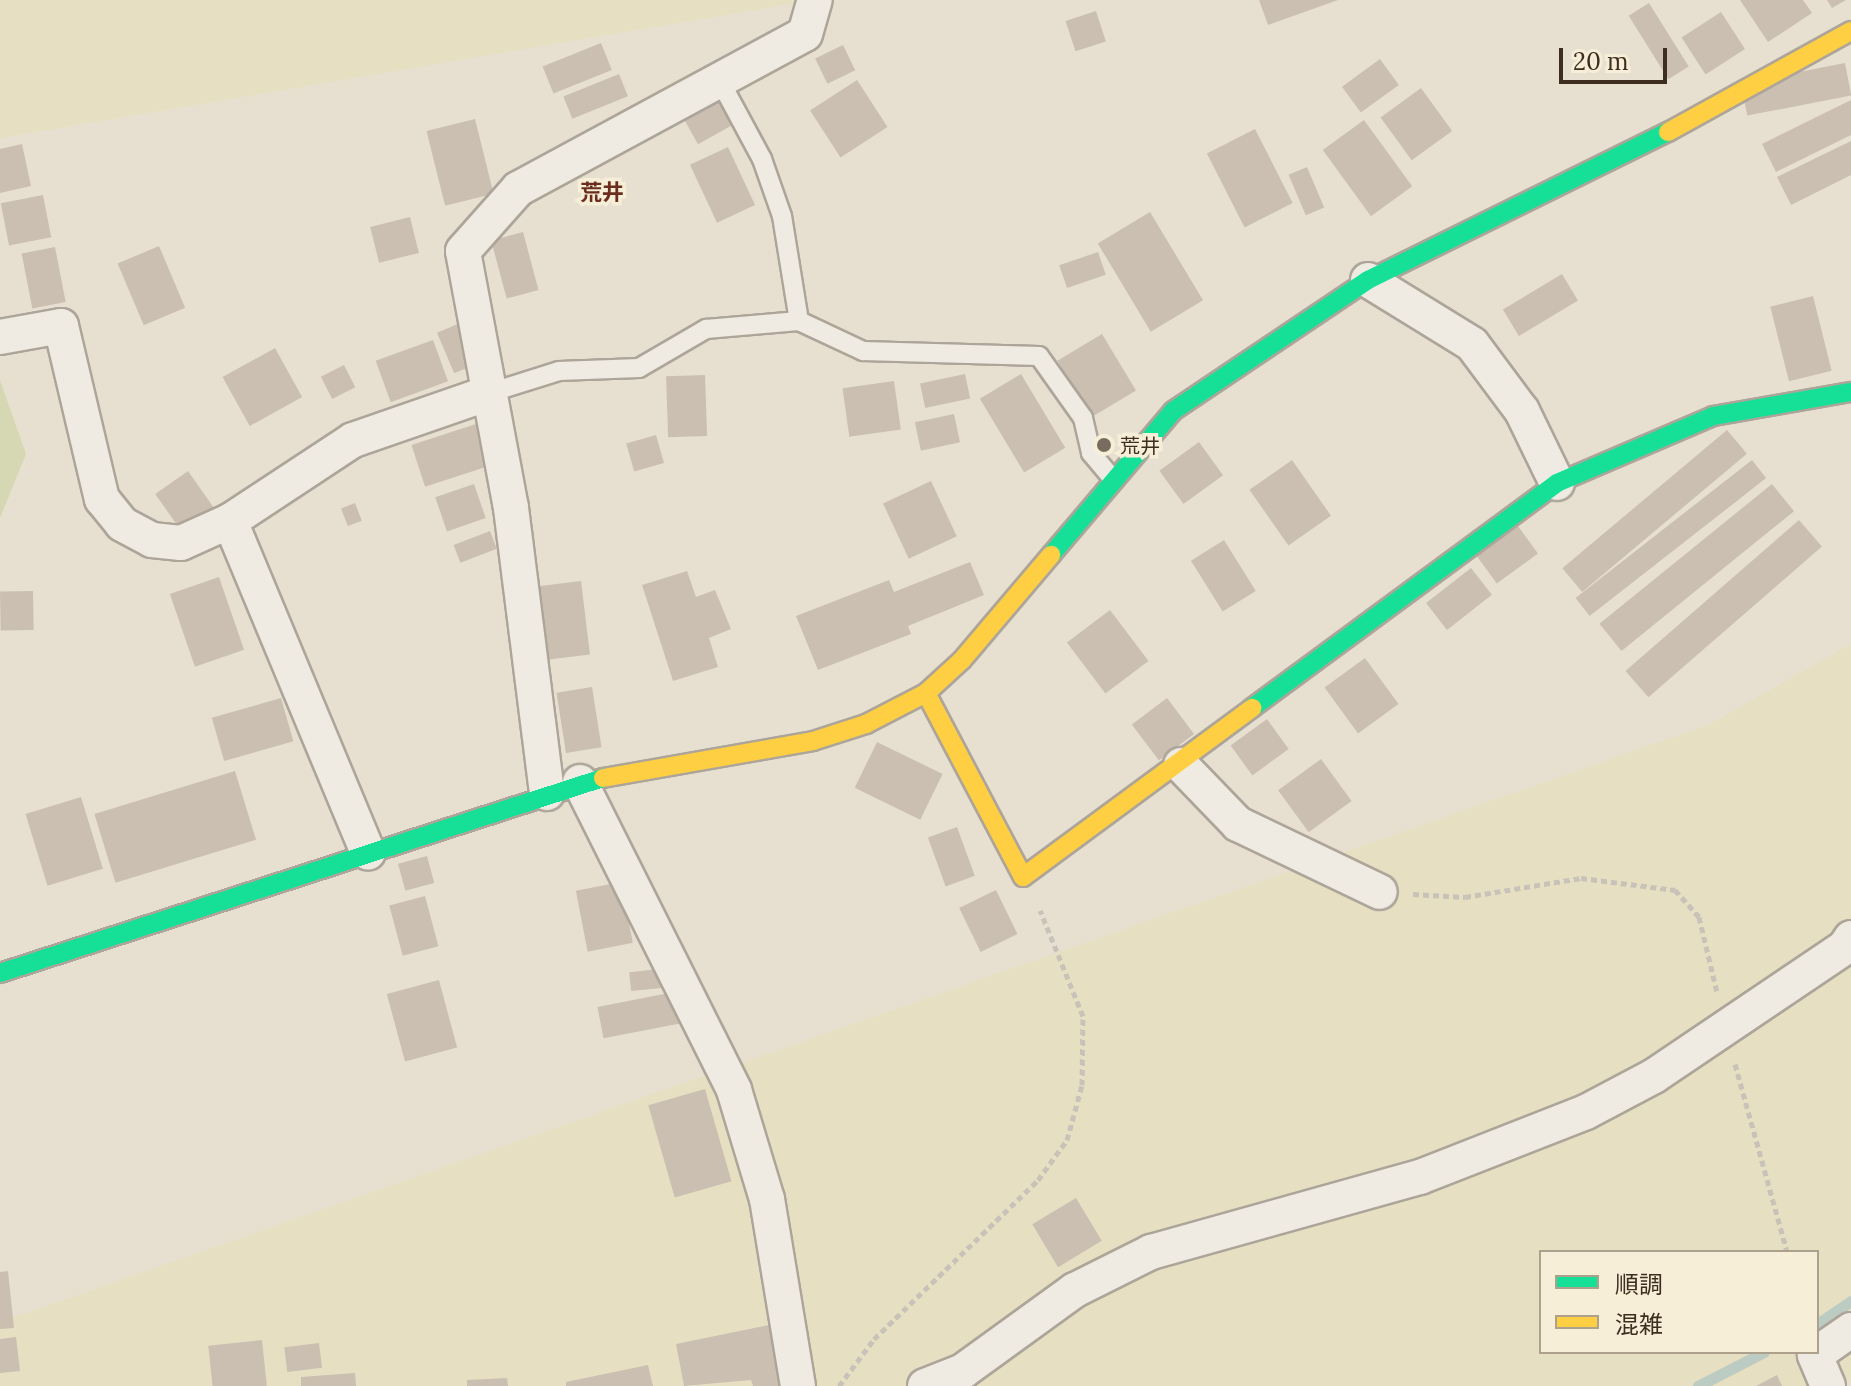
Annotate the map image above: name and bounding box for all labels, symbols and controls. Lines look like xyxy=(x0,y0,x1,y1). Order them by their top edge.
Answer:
scale bar xyxy=(1563,32,1671,82)
text: 20 m xyxy=(1573,46,1629,77)
district label: 荒井 xyxy=(580,180,624,206)
place label: 荒井 xyxy=(1120,433,1160,457)
marker: 荒井 xyxy=(1095,436,1113,454)
legend xyxy=(1539,1250,1819,1354)
text: 順調 xyxy=(1615,1269,1663,1300)
text: 混雑 xyxy=(1615,1309,1663,1340)

